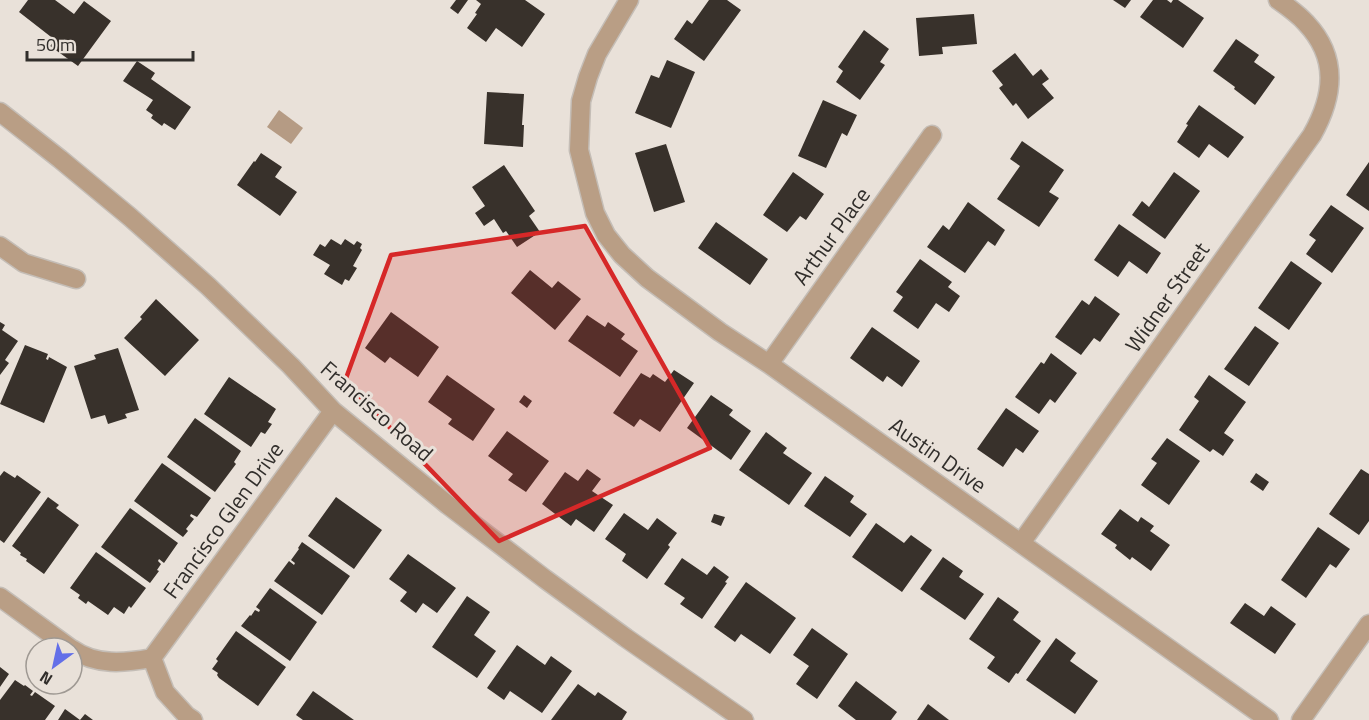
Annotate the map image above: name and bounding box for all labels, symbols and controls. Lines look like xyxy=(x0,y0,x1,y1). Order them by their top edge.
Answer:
scale bar xyxy=(27,24,194,62)
text: 50 m xyxy=(36,31,75,58)
street label: Arthur Place xyxy=(784,180,878,292)
street label: Widner Street xyxy=(1116,235,1218,359)
street label: Francisco Road xyxy=(313,352,441,470)
street label: Austin Drive xyxy=(882,409,994,501)
street label: Francisco Glen Drive xyxy=(154,435,292,605)
north arrow xyxy=(24,636,84,696)
text: N xyxy=(35,665,57,692)

